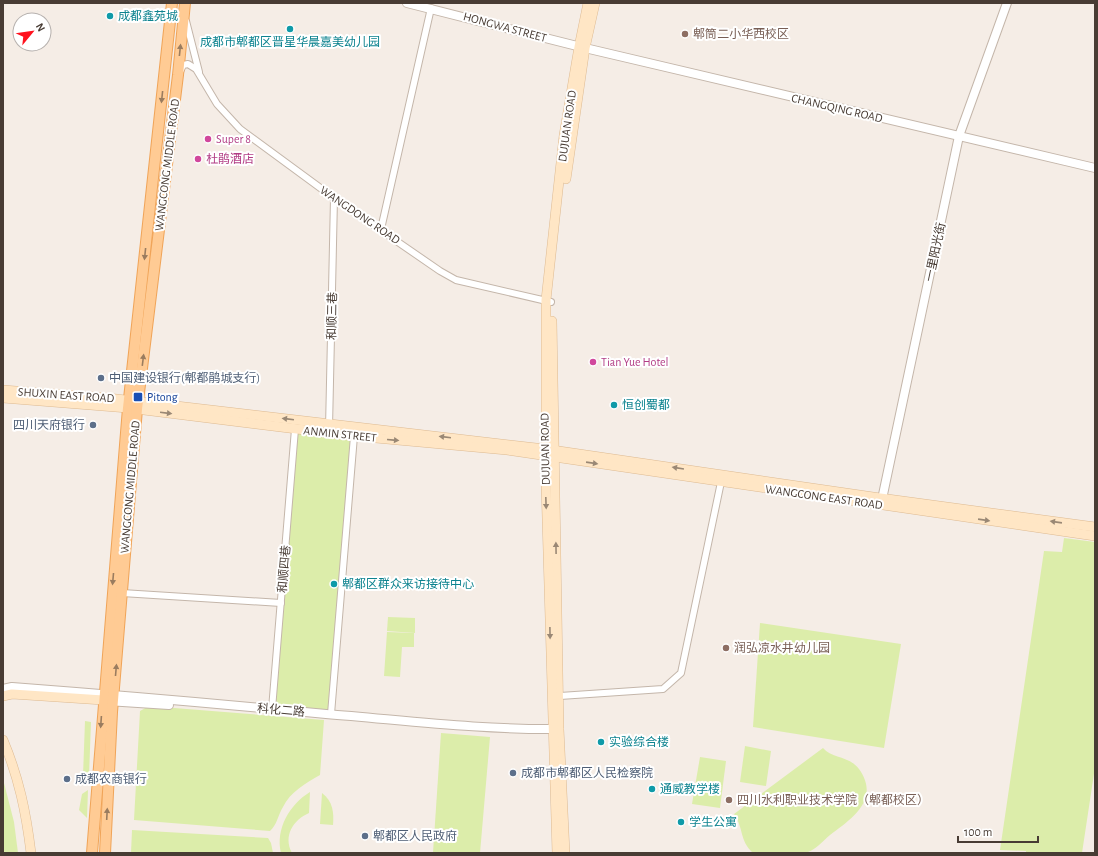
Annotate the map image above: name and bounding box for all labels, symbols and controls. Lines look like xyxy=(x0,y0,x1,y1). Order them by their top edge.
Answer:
place label: 成都鑫苑城 xyxy=(118,9,178,22)
street label: HONGWA STREET xyxy=(462,10,548,44)
marker: 成都鑫苑城 xyxy=(105,11,115,21)
north arrow xyxy=(12,12,52,52)
text: N xyxy=(34,21,47,33)
marker: 成都市郫都区晋星华晨嘉美幼儿园 xyxy=(285,24,295,34)
place label: 郫筒二小华西校区 xyxy=(693,27,789,40)
marker: 郫筒二小华西校区 xyxy=(680,29,690,39)
place label: 成都市郫都区晋星华晨嘉美幼儿园 xyxy=(200,35,380,48)
one-way arrow xyxy=(177,44,184,56)
street label: DUJUAN ROAD xyxy=(556,89,578,163)
one-way arrow xyxy=(159,91,165,103)
street label: CHANGQING ROAD xyxy=(790,92,884,125)
street label: WANGCONG MIDDLE ROAD xyxy=(153,98,181,232)
place label: Super 8 xyxy=(216,133,251,145)
marker: Super 8 xyxy=(203,134,213,144)
place label: 杜鹃酒店 xyxy=(206,152,254,165)
marker: 杜鹃酒店 xyxy=(193,154,203,164)
street label: WANGDONG ROAD xyxy=(318,184,402,246)
street label: 一里阳光街 xyxy=(922,221,947,283)
one-way arrow xyxy=(141,248,148,261)
street label: 和顺三巷 xyxy=(325,292,338,340)
one-way arrow xyxy=(139,354,146,366)
place label: Tian Yue Hotel xyxy=(601,356,669,368)
marker: Tian Yue Hotel xyxy=(588,357,598,367)
place label: 中国建设银行(郫都鹃城支行) xyxy=(109,371,260,384)
marker: 中国建设银行(郫都鹃城支行) xyxy=(96,373,106,383)
street label: SHUXIN EAST ROAD xyxy=(17,386,115,404)
marker: Pitong xyxy=(132,391,144,403)
place label: Pitong xyxy=(147,391,178,403)
place label: 恒创蜀都 xyxy=(622,398,670,411)
marker: 恒创蜀都 xyxy=(609,400,619,410)
one-way arrow xyxy=(160,410,172,416)
street label: DUJUAN ROAD xyxy=(538,413,552,485)
one-way arrow xyxy=(282,416,294,422)
place label: 四川天府银行 xyxy=(13,418,85,431)
marker: 四川天府银行 xyxy=(88,420,98,430)
street label: WANGCONG MIDDLE ROAD xyxy=(118,420,142,554)
street label: ANMIN STREET xyxy=(303,424,377,444)
one-way arrow xyxy=(439,434,451,440)
one-way arrow xyxy=(387,437,399,443)
one-way arrow xyxy=(586,460,598,466)
one-way arrow xyxy=(672,465,684,471)
street label: WANGCONG EAST ROAD xyxy=(765,483,884,511)
one-way arrow xyxy=(543,497,550,509)
one-way arrow xyxy=(978,517,990,523)
one-way arrow xyxy=(1050,519,1062,525)
one-way arrow xyxy=(553,541,559,554)
street label: 和顺四巷 xyxy=(275,544,292,593)
one-way arrow xyxy=(110,573,117,585)
place label: 郫都区群众来访接待中心 xyxy=(342,577,474,590)
marker: 郫都区群众来访接待中心 xyxy=(329,579,339,589)
one-way arrow xyxy=(547,627,553,640)
place label: 润弘凉水井幼儿园 xyxy=(734,641,830,654)
marker: 润弘凉水井幼儿园 xyxy=(721,643,731,653)
one-way arrow xyxy=(112,664,119,676)
street label: 科化二路 xyxy=(257,701,306,718)
one-way arrow xyxy=(98,716,105,728)
place label: 实验综合楼 xyxy=(609,735,669,748)
marker: 实验综合楼 xyxy=(596,737,606,747)
place label: 成都市郫都区人民检察院 xyxy=(521,766,653,779)
marker: 成都市郫都区人民检察院 xyxy=(508,768,518,778)
place label: 成都农商银行 xyxy=(75,772,147,785)
marker: 成都农商银行 xyxy=(62,774,72,784)
place label: 通威教学楼 xyxy=(660,782,720,795)
marker: 通威教学楼 xyxy=(647,784,657,794)
place label: 四川水利职业技术学院（郫都校区） xyxy=(737,793,929,806)
marker: 四川水利职业技术学院（郫都校区） xyxy=(724,795,734,805)
one-way arrow xyxy=(104,808,111,820)
place label: 学生公寓 xyxy=(689,815,737,828)
marker: 学生公寓 xyxy=(676,817,686,827)
scale bar xyxy=(958,818,1038,844)
text: 100 m xyxy=(964,826,992,838)
place label: 郫都区人民政府 xyxy=(373,829,457,842)
marker: 郫都区人民政府 xyxy=(360,831,370,841)

